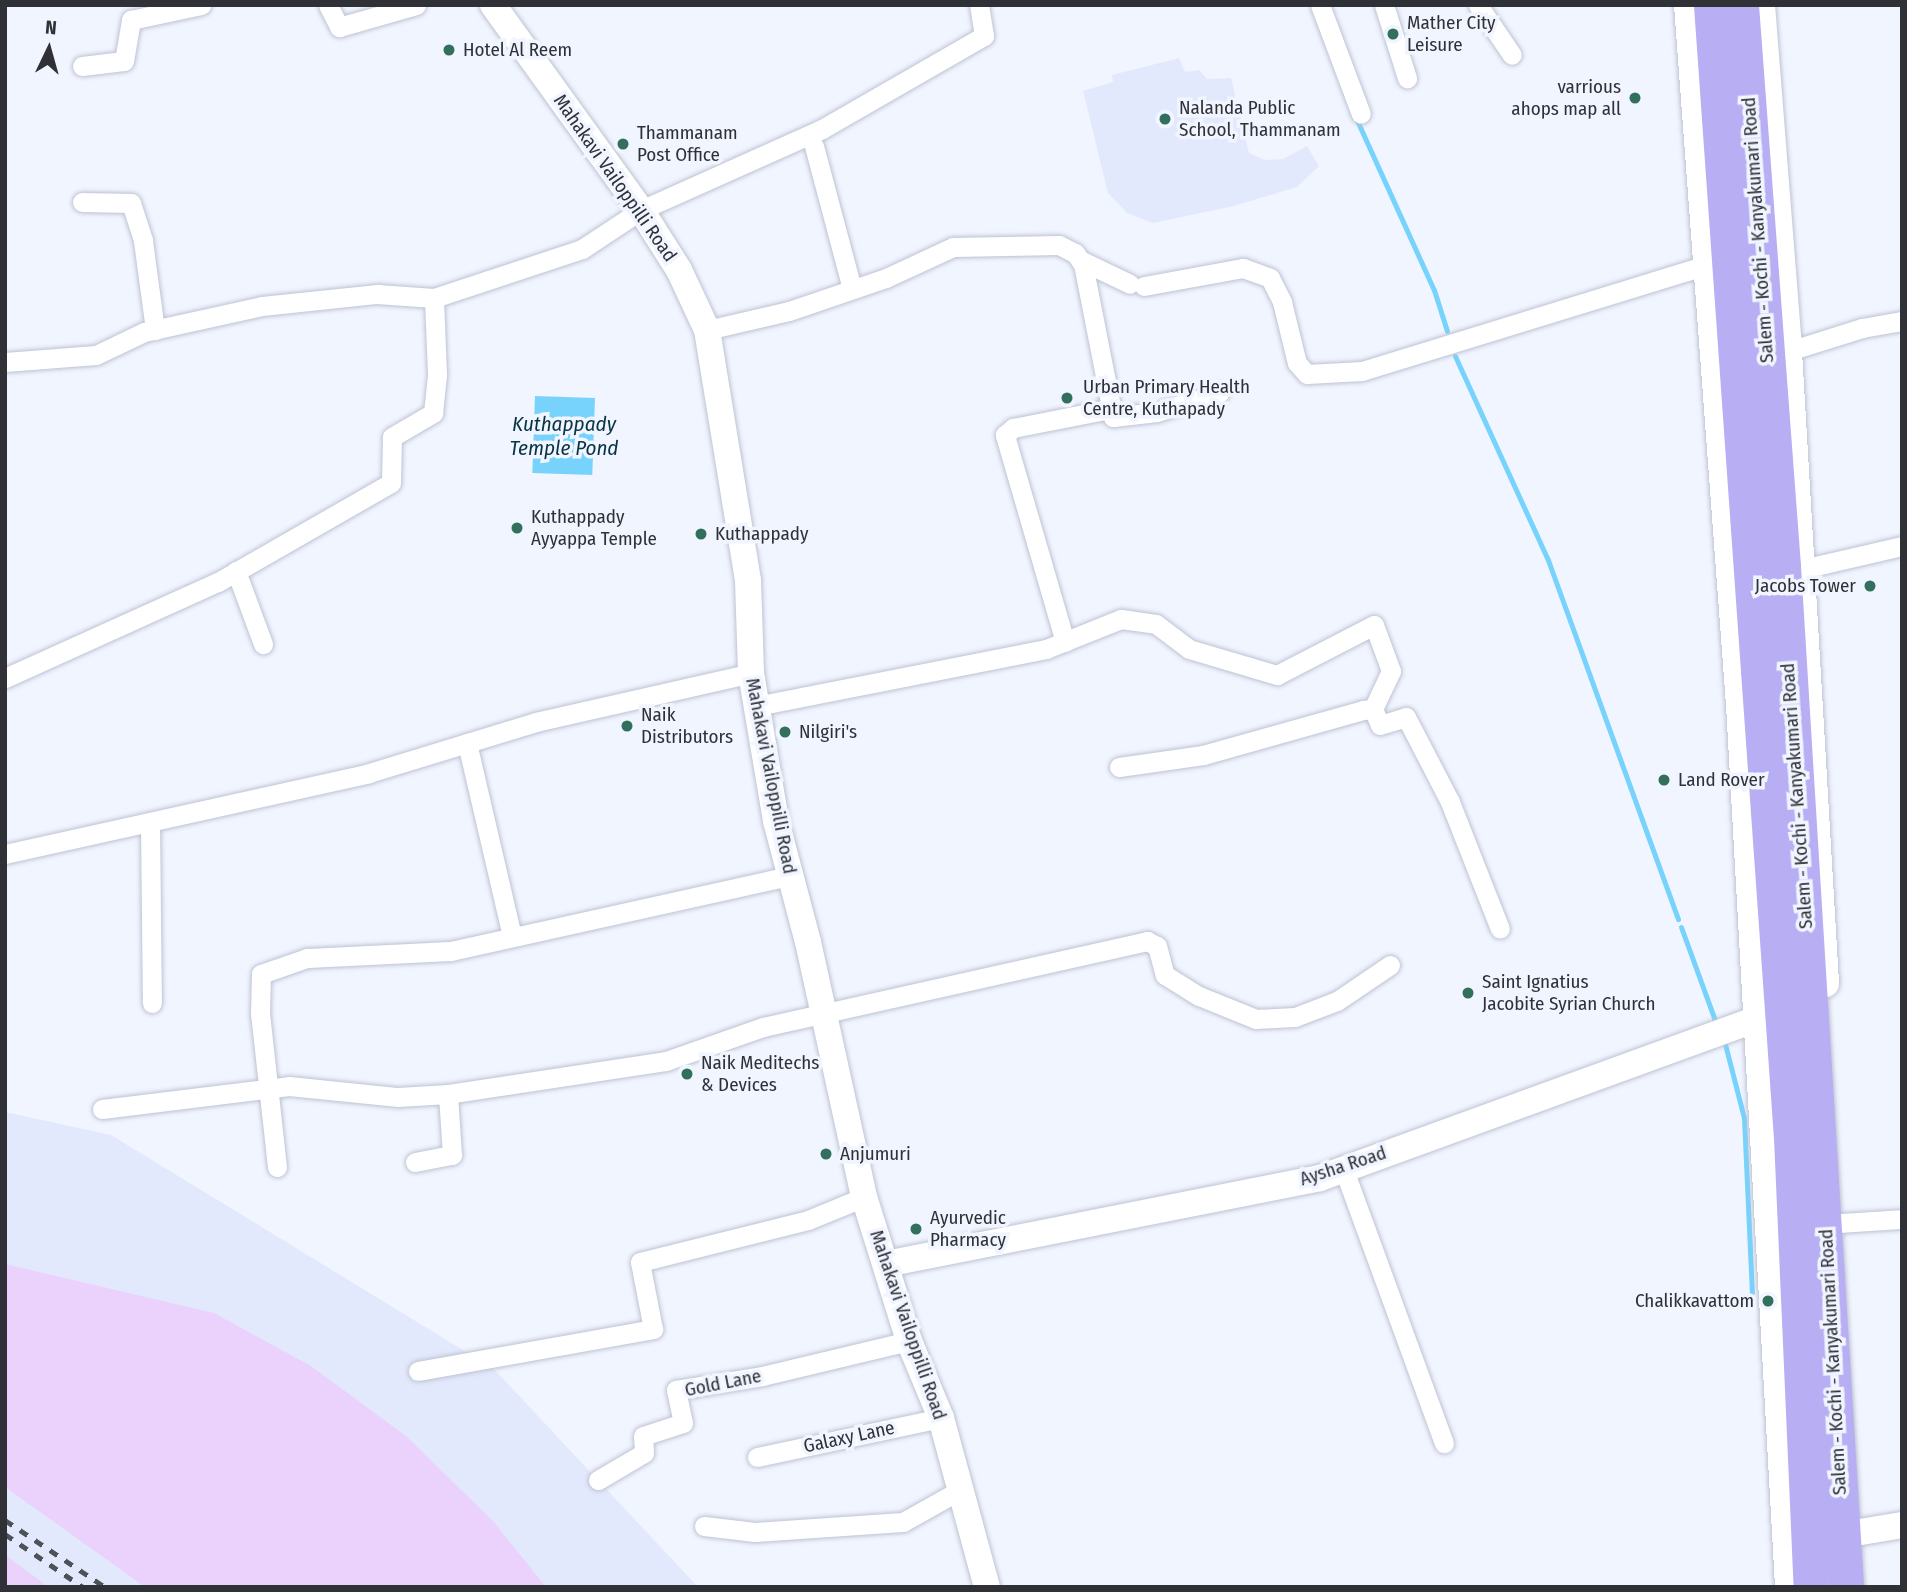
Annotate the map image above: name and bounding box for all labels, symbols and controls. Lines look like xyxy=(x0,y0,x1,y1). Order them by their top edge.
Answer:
place label: Mather City Leisure xyxy=(1407,12,1496,56)
north arrow xyxy=(14,14,84,84)
text: N xyxy=(44,16,58,40)
marker: Mather City Leisure xyxy=(1385,26,1401,42)
place label: Hotel Al Reem xyxy=(463,39,572,61)
marker: Hotel Al Reem xyxy=(441,42,457,58)
place label: varrious ahops map all xyxy=(1511,76,1621,120)
street label: Mahakavi Vailoppilli Road xyxy=(549,90,681,266)
marker: varrious ahops map all xyxy=(1627,90,1643,106)
street label: Salem - Kochi - Kanyakumari Road xyxy=(1737,96,1779,364)
place label: Nalanda Public School, Thammanam xyxy=(1179,97,1341,141)
marker: Nalanda Public School, Thammanam xyxy=(1157,111,1173,127)
place label: Thammanam Post Office xyxy=(637,122,738,166)
marker: Thammanam Post Office xyxy=(615,136,631,152)
place label: Urban Primary Health Centre, Kuthapady xyxy=(1083,376,1250,420)
marker: Urban Primary Health Centre, Kuthapady xyxy=(1057,388,1077,408)
water label: Kuthappady Temple Pond xyxy=(509,411,619,461)
place label: Kuthappady Ayyappa Temple xyxy=(531,506,657,550)
marker: Kuthappady Ayyappa Temple xyxy=(509,520,525,536)
place label: Kuthappady xyxy=(715,523,808,545)
marker: Kuthappady xyxy=(693,526,709,542)
place label: Jacobs Tower xyxy=(1755,575,1856,597)
marker: Jacobs Tower xyxy=(1862,578,1878,594)
street label: Salem - Kochi - Kanyakumari Road xyxy=(1776,662,1818,930)
street label: Mahakavi Vailoppilli Road xyxy=(741,676,801,876)
place label: Naik Distributors xyxy=(641,704,733,748)
marker: Naik Distributors xyxy=(619,718,635,734)
place label: Nilgiri's xyxy=(799,721,857,743)
marker: Nilgiri's xyxy=(777,724,793,740)
place label: Land Rover xyxy=(1678,769,1765,791)
marker: Land Rover xyxy=(1656,772,1672,788)
place label: Saint Ignatius Jacobite Syrian Church xyxy=(1482,971,1656,1015)
marker: Saint Ignatius Jacobite Syrian Church xyxy=(1460,985,1476,1001)
place label: Naik Meditechs & Devices xyxy=(701,1052,819,1096)
marker: Naik Meditechs & Devices xyxy=(679,1066,695,1082)
street label: Aysha Road xyxy=(1297,1141,1389,1191)
place label: Anjumuri xyxy=(840,1143,911,1165)
marker: Anjumuri xyxy=(818,1146,834,1162)
place label: Ayurvedic Pharmacy xyxy=(930,1207,1006,1251)
marker: Ayurvedic Pharmacy xyxy=(908,1221,924,1237)
street label: Mahakavi Vailoppilli Road xyxy=(865,1227,951,1423)
street label: Salem - Kochi - Kanyakumari Road xyxy=(1815,1228,1851,1496)
place label: Chalikkavattom xyxy=(1635,1290,1754,1312)
marker: Chalikkavattom xyxy=(1760,1293,1776,1309)
street label: Gold Lane xyxy=(683,1364,763,1402)
street label: Galaxy Lane xyxy=(801,1416,897,1458)

